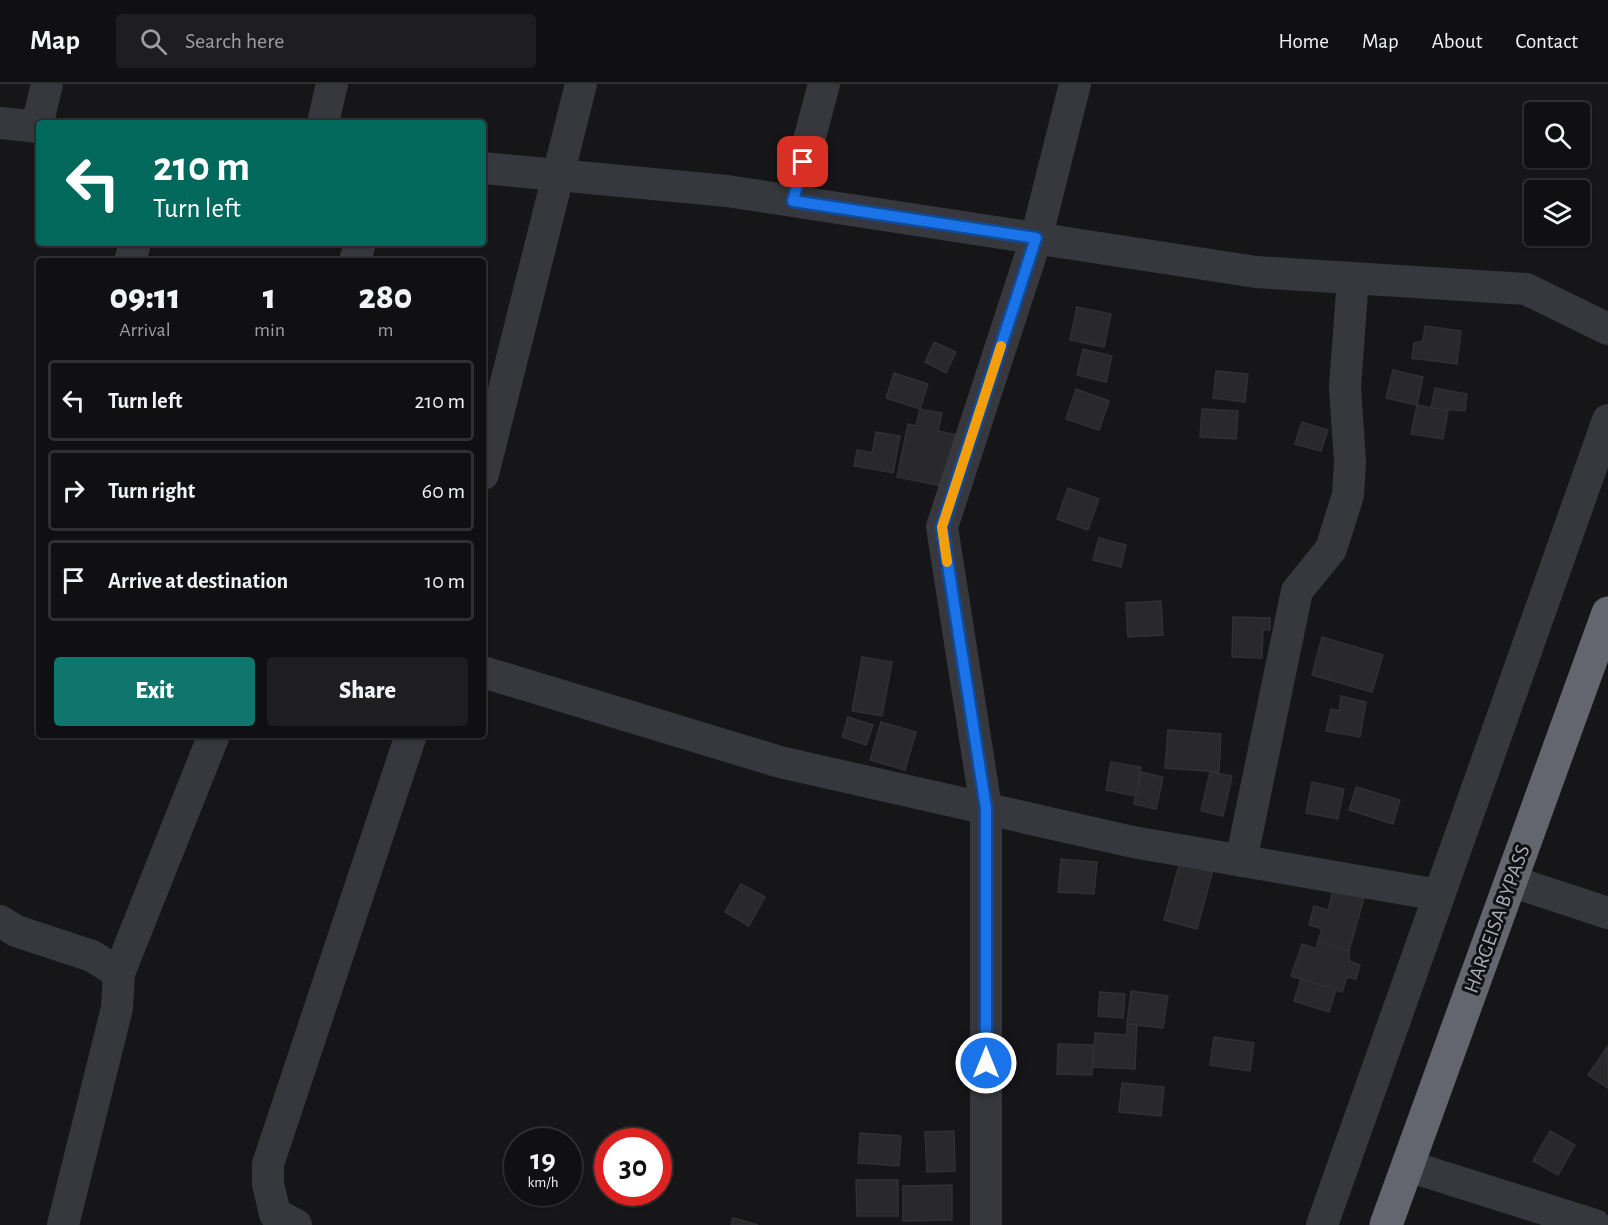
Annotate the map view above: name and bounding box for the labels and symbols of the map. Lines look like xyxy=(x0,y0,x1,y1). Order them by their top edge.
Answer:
pin xyxy=(777,136,828,187)
street label: HARGEISA BYPASS xyxy=(1460,842,1534,996)
position arrow xyxy=(954,1031,1018,1095)
speed limit sign: 30 xyxy=(594,1128,672,1206)

